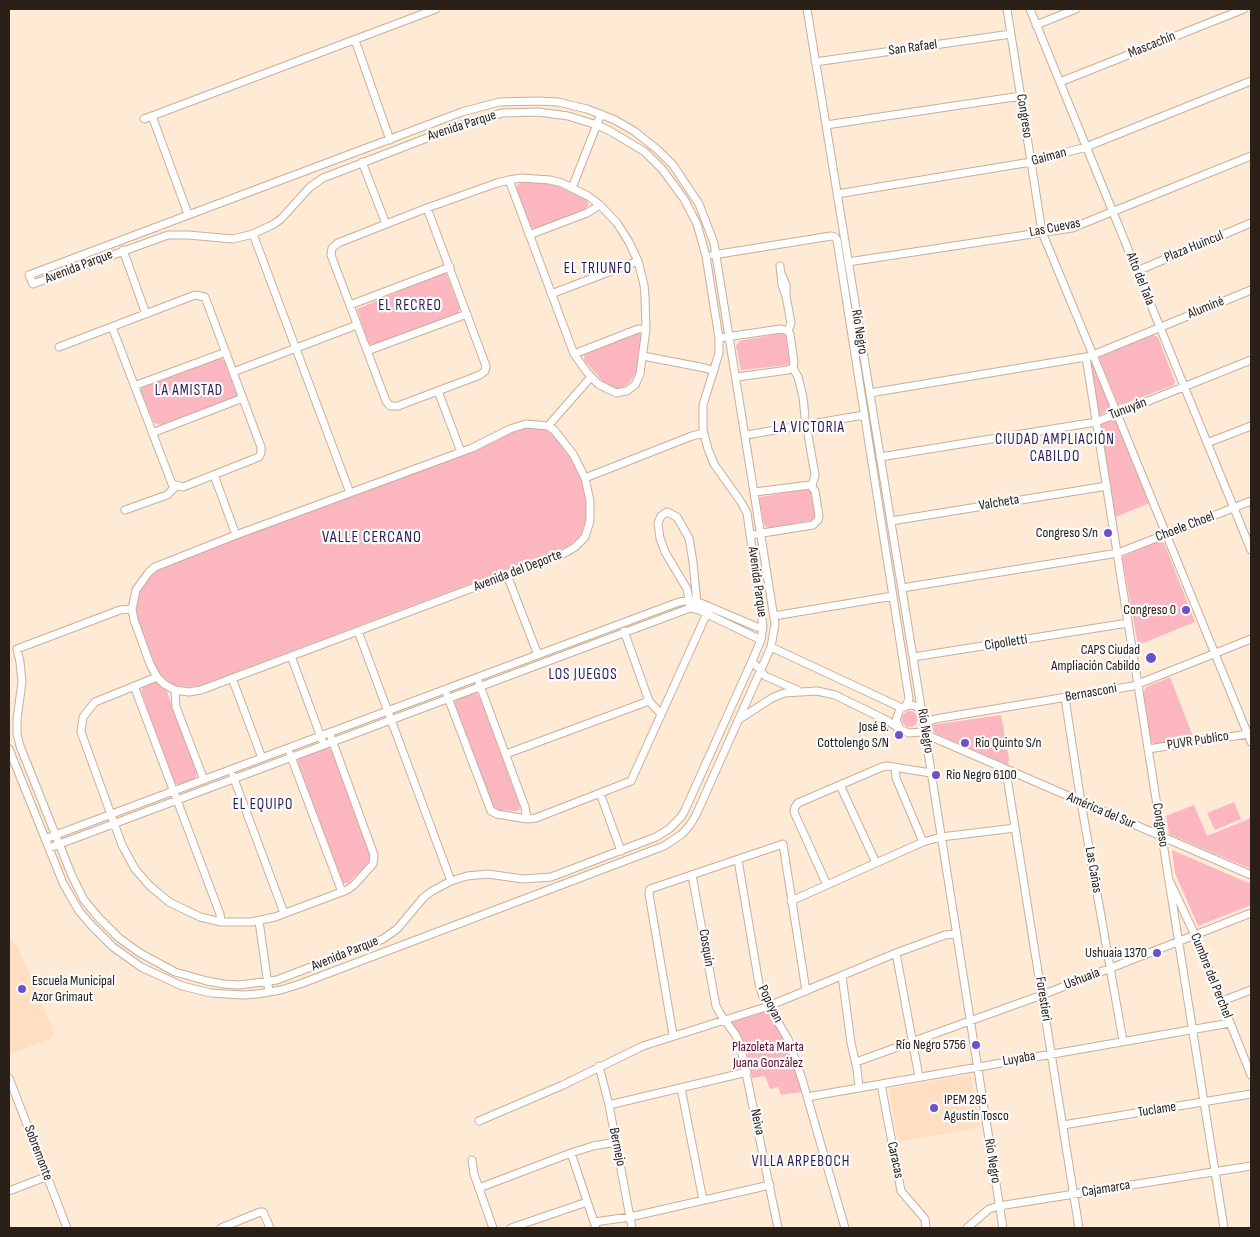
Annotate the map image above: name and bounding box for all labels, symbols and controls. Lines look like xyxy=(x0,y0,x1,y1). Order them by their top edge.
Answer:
street label: Mascachín xyxy=(1126,28,1178,62)
street label: San Rafael xyxy=(888,36,938,60)
street label: Congreso xyxy=(1012,93,1036,139)
street label: Avenida Parque xyxy=(426,107,498,145)
street label: Gaiman xyxy=(1030,144,1068,170)
street label: Las Cuevas xyxy=(1028,215,1082,241)
street label: Plaza Huincul xyxy=(1162,228,1226,266)
street label: Avenida Parque xyxy=(43,246,115,288)
street label: Alto del Tala xyxy=(1122,250,1158,308)
district label: EL TRIUNFO xyxy=(563,260,633,278)
street label: Aluminé xyxy=(1185,293,1227,323)
district label: EL RECREO xyxy=(377,297,443,315)
street label: Río Negro xyxy=(847,308,871,356)
district label: LA AMISTAD xyxy=(154,382,224,400)
street label: Tunuyán xyxy=(1107,394,1149,424)
district label: LA VICTORIA xyxy=(772,419,846,437)
district label: CIUDAD AMPLIACIÓN CABILDO xyxy=(993,431,1117,466)
street label: Valcheta xyxy=(978,492,1020,514)
street label: Choele Choel xyxy=(1153,508,1217,546)
place label: Congreso S/n xyxy=(1036,525,1098,541)
marker: Congreso S/n xyxy=(1102,527,1114,539)
district label: VALLE CERCANO xyxy=(320,528,424,548)
street label: Avenida del Deporte xyxy=(471,546,565,596)
street label: Avenida Parque xyxy=(744,546,770,618)
place label: Congreso 0 xyxy=(1123,602,1176,618)
marker: Congreso 0 xyxy=(1180,604,1192,616)
street label: Cipolletti xyxy=(983,631,1029,655)
place label: CAPS Ciudad Ampliación Cabildo xyxy=(1051,642,1140,674)
marker: CAPS Ciudad Ampliación Cabildo xyxy=(1144,651,1158,665)
district label: LOS JUEGOS xyxy=(547,666,619,684)
street label: Bernasconi xyxy=(1064,680,1118,706)
street label: Río Negro xyxy=(913,707,937,755)
place label: José B. Cottolengo S/N xyxy=(817,719,889,752)
street label: PUVR Publico xyxy=(1166,728,1230,754)
marker: José B. Cottolengo S/N xyxy=(893,729,905,741)
place label: Rio Quinto S/n xyxy=(975,735,1041,751)
marker: Rio Quinto S/n xyxy=(959,737,971,749)
place label: Rio Negro 6100 xyxy=(946,767,1017,783)
marker: Rio Negro 6100 xyxy=(930,769,942,781)
street label: América del Sur xyxy=(1064,789,1138,833)
district label: EL EQUIPO xyxy=(232,796,294,814)
street label: Congreso xyxy=(1148,802,1172,848)
street label: Las Cañas xyxy=(1081,846,1105,894)
street label: Cosquín xyxy=(694,928,718,968)
street label: Cumbre del Perchel xyxy=(1186,931,1236,1021)
street label: Avenida Parque xyxy=(309,933,381,975)
place label: Ushuaia 1370 xyxy=(1085,945,1147,961)
marker: Ushuaia 1370 xyxy=(1151,947,1163,959)
street label: Ushuaia xyxy=(1062,964,1102,994)
place label: Escuela Municipal Azor Grimaut xyxy=(32,973,115,1006)
street label: Forestieri xyxy=(1031,976,1055,1022)
street label: Popoyan xyxy=(754,982,786,1026)
marker: Escuela Municipal Azor Grimaut xyxy=(16,983,28,995)
place label: Río Negro 5756 xyxy=(896,1037,966,1053)
park label: Plazoleta Marta Juana González xyxy=(732,1039,804,1072)
marker: Río Negro 5756 xyxy=(970,1039,982,1051)
street label: Luyaba xyxy=(1001,1048,1037,1070)
place label: IPEM 295 Agustín Tosco xyxy=(944,1092,1009,1124)
street label: Tuclame xyxy=(1137,1099,1177,1121)
marker: IPEM 295 Agustín Tosco xyxy=(928,1102,940,1114)
street label: Neiva xyxy=(746,1108,768,1136)
street label: Sobremonte xyxy=(20,1123,56,1183)
street label: Bermejo xyxy=(605,1126,629,1168)
street label: Río Negro xyxy=(980,1137,1004,1185)
street label: Caracas xyxy=(883,1140,907,1180)
district label: VILLA ARPEBOCH xyxy=(750,1153,852,1171)
street label: Cajamarca xyxy=(1081,1177,1131,1201)

